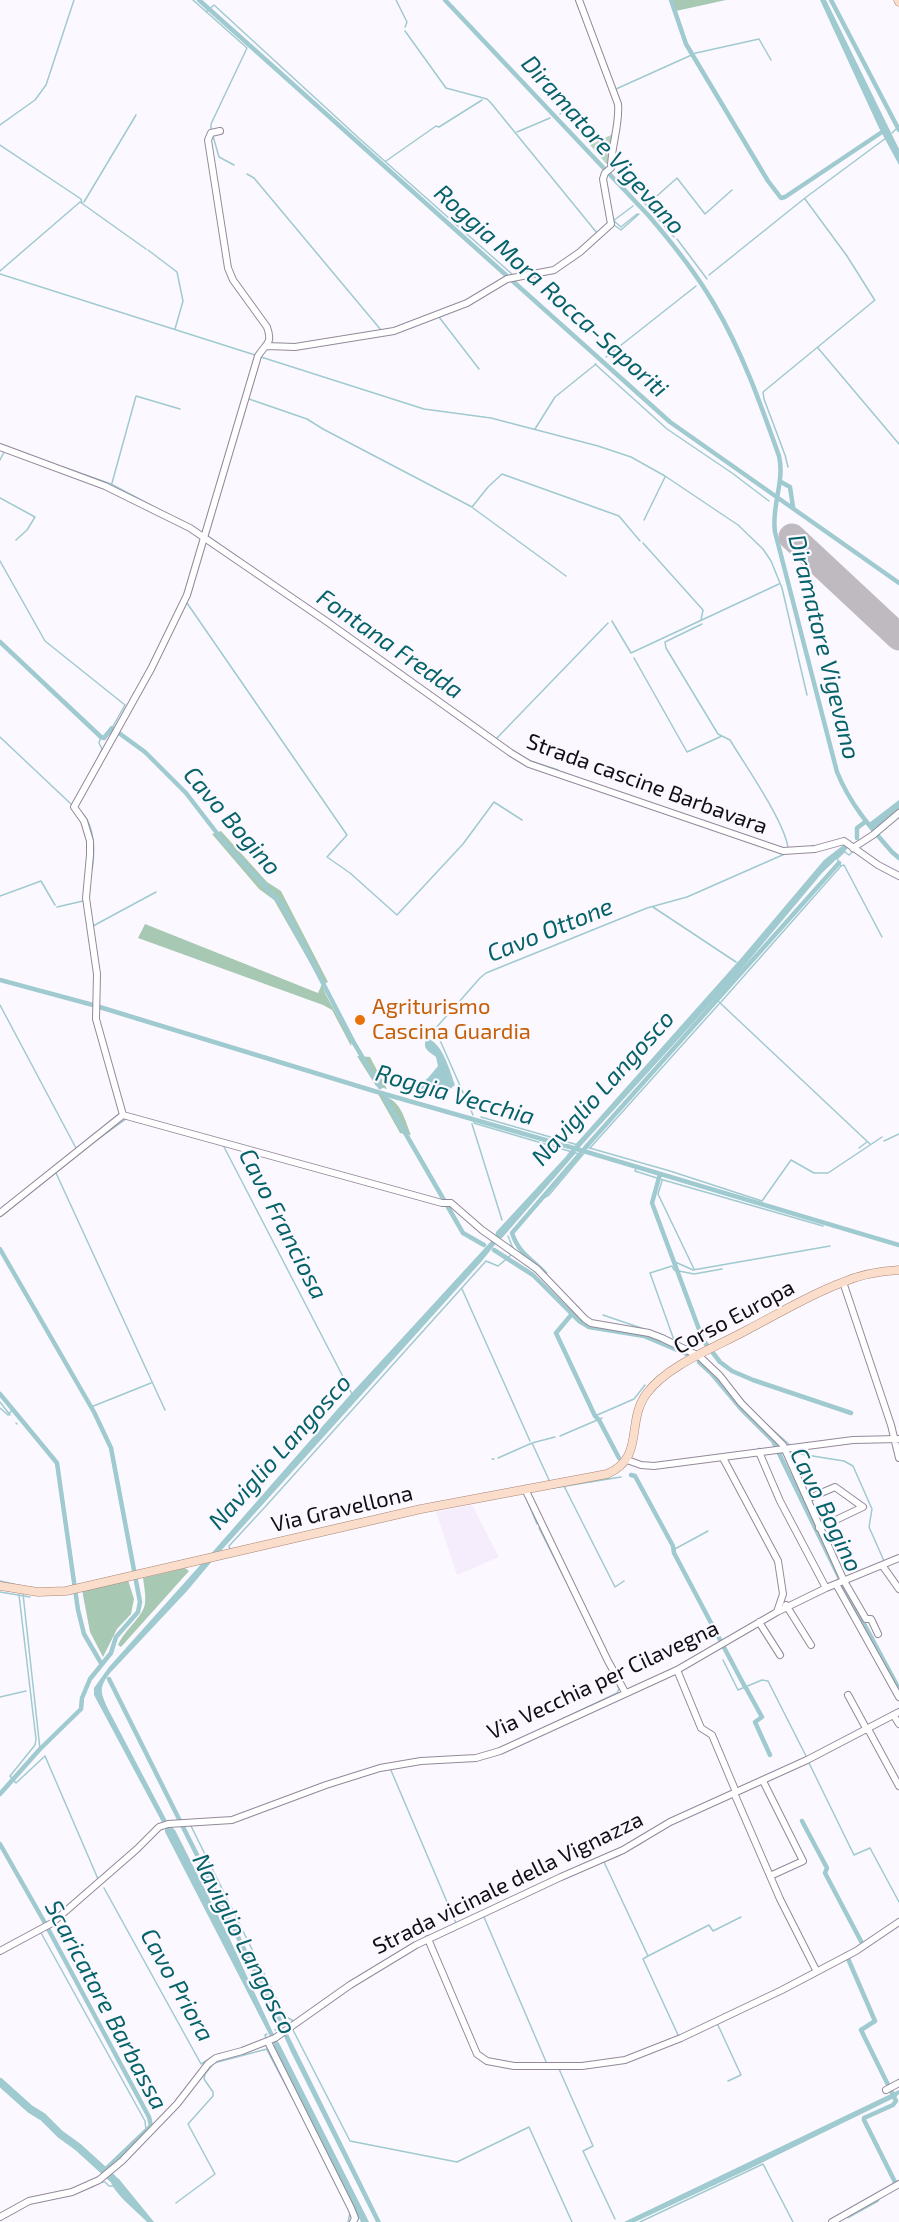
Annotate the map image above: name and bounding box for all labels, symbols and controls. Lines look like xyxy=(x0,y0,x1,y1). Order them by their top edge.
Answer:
water label: Diramatore Vigevano xyxy=(515,50,691,240)
water label: Roggia Mora Rocca-Saporiti xyxy=(428,179,674,403)
water label: Diramatore Vigevano xyxy=(782,532,866,762)
water label: Fontana Fredda xyxy=(311,583,469,705)
street label: Strada cascine Barbavara xyxy=(523,728,771,840)
water label: Cavo Bogino xyxy=(177,761,287,881)
water label: Cavo Ottone xyxy=(483,892,617,968)
place label: Agriturismo Cascina Guardia xyxy=(372,994,531,1046)
water label: Naviglio Langosco xyxy=(526,1004,680,1172)
marker: Agriturismo Cascina Guardia xyxy=(353,1013,367,1027)
water label: Roggia Vecchia xyxy=(372,1059,538,1131)
water label: Cavo Franciosa xyxy=(233,1144,333,1304)
street label: Corso Europa xyxy=(669,1274,799,1360)
water label: Naviglio Langosco xyxy=(203,1368,357,1536)
water label: Cavo Bogino xyxy=(784,1443,868,1577)
street label: Via Gravellona xyxy=(269,1480,415,1538)
street label: Via Vecchia per Cilavegna xyxy=(483,1615,723,1745)
street label: Strada vicinale della Vignazza xyxy=(369,1806,647,1960)
water label: Naviglio Langosco xyxy=(186,1849,302,2039)
water label: Scaricatore Barbassa xyxy=(39,1895,173,2115)
water label: Cavo Priora xyxy=(134,1923,220,2047)

